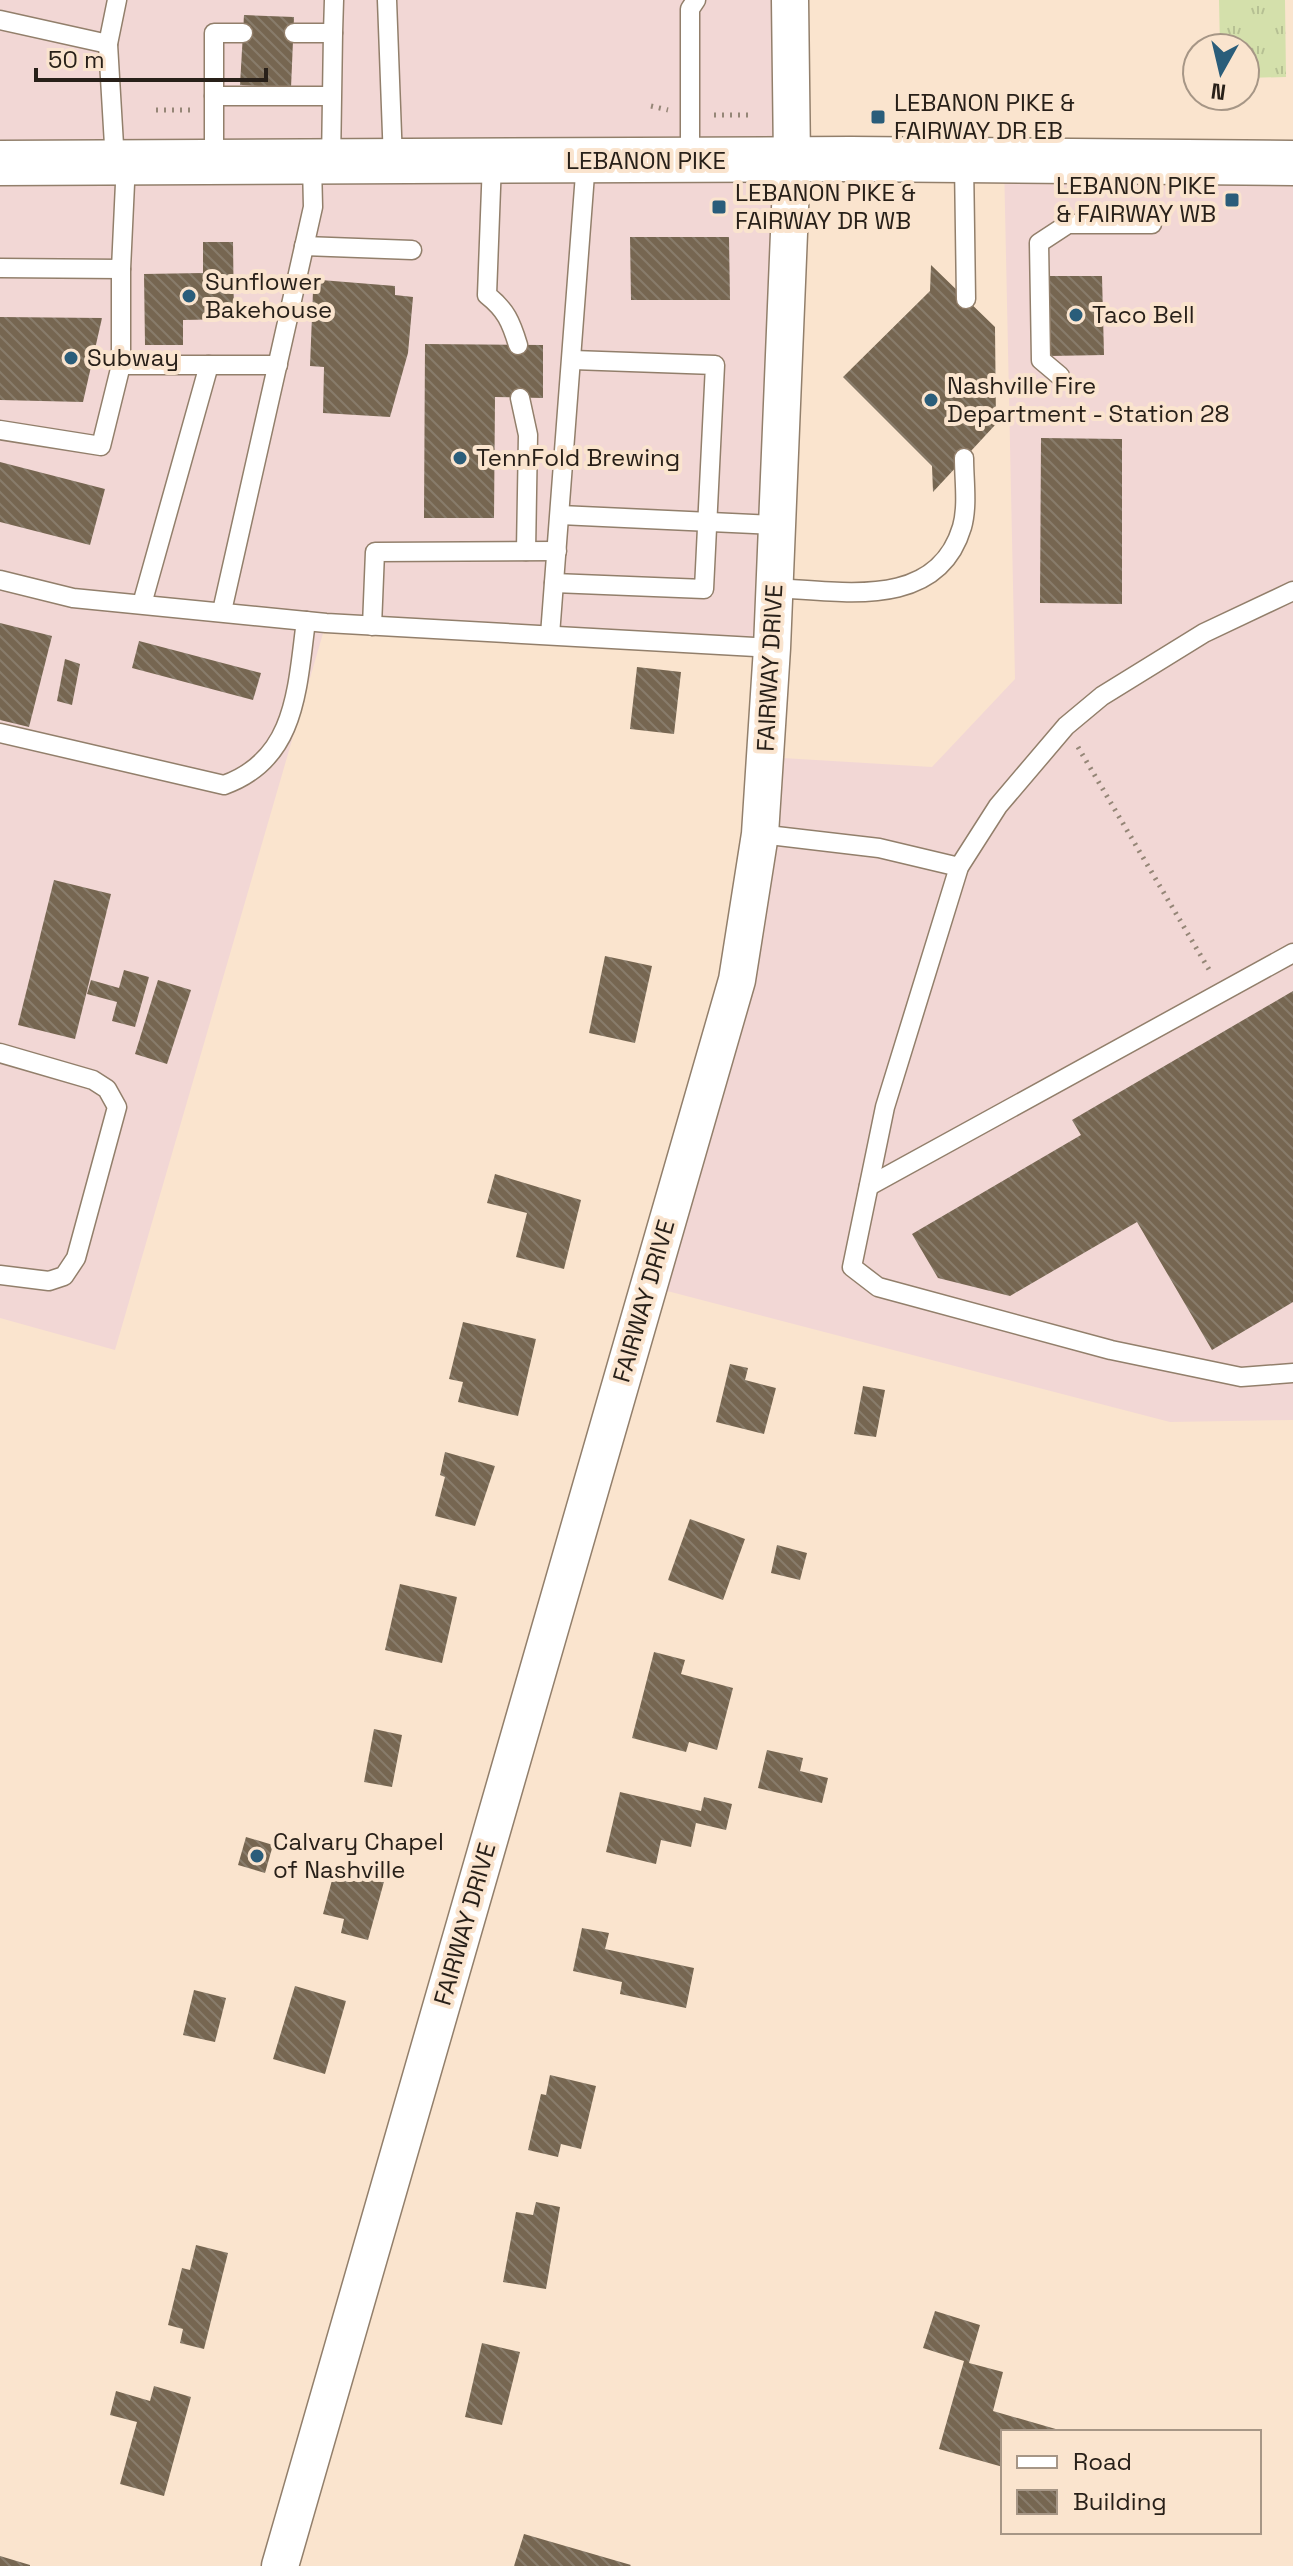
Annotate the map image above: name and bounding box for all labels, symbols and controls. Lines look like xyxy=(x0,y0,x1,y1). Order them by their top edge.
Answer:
scale bar xyxy=(36,32,266,82)
north arrow xyxy=(1181,32,1261,112)
text: 50 m xyxy=(48,44,105,75)
text: N xyxy=(1209,77,1227,107)
place label: LEBANON PIKE & FAIRWAY DR EB xyxy=(894,87,1075,146)
marker: LEBANON PIKE & FAIRWAY DR EB xyxy=(869,108,887,126)
street label: LEBANON PIKE xyxy=(566,145,726,176)
place label: LEBANON PIKE & FAIRWAY WB xyxy=(1056,170,1216,229)
place label: LEBANON PIKE & FAIRWAY DR WB xyxy=(735,177,916,236)
marker: LEBANON PIKE & FAIRWAY WB xyxy=(1223,191,1241,209)
marker: LEBANON PIKE & FAIRWAY DR WB xyxy=(710,198,728,216)
place label: Sunflower Bakehouse xyxy=(205,266,332,325)
marker: Sunflower Bakehouse xyxy=(180,287,198,305)
place label: Taco Bell xyxy=(1092,299,1195,330)
marker: Taco Bell xyxy=(1067,306,1085,324)
place label: Subway xyxy=(87,342,179,373)
marker: Subway xyxy=(62,349,80,367)
place label: Nashville Fire Department - Station 28 xyxy=(947,370,1229,429)
marker: Nashville Fire Department - Station 28 xyxy=(922,391,940,409)
place label: TennFold Brewing xyxy=(476,442,680,473)
marker: TennFold Brewing xyxy=(451,449,469,467)
street label: FAIRWAY DRIVE xyxy=(750,584,789,752)
street label: FAIRWAY DRIVE xyxy=(606,1216,682,1386)
place label: Calvary Chapel of Nashville xyxy=(273,1826,444,1885)
street label: FAIRWAY DRIVE xyxy=(427,1839,503,2009)
marker: Calvary Chapel of Nashville xyxy=(248,1847,266,1865)
legend xyxy=(1001,2430,1261,2534)
text: Road xyxy=(1073,2446,1132,2477)
text: Building xyxy=(1073,2486,1167,2517)

